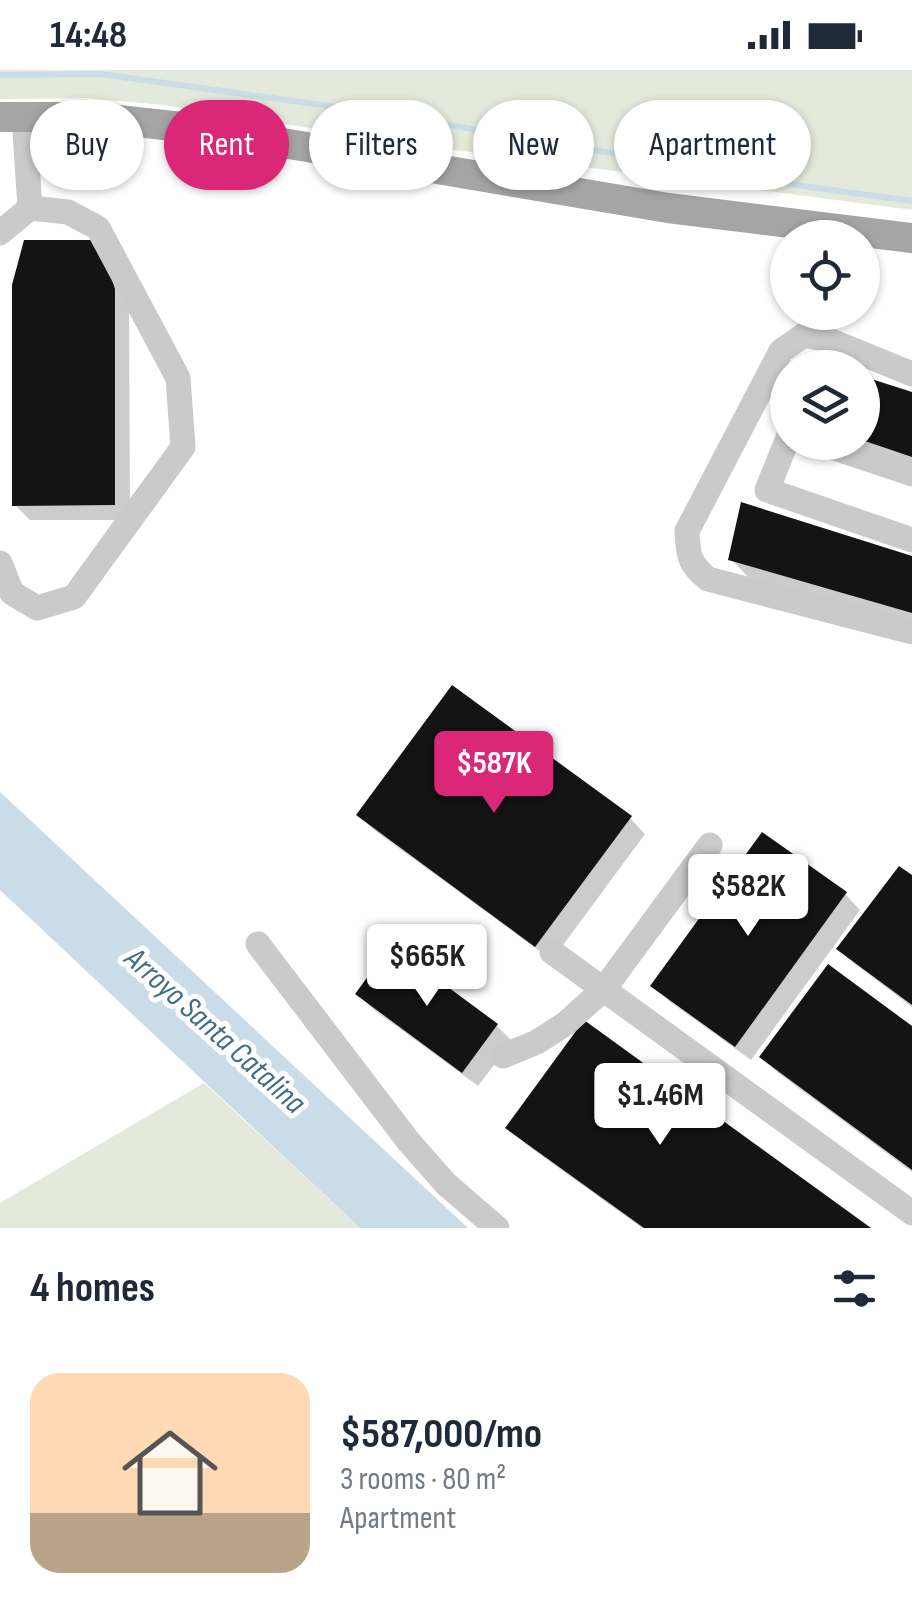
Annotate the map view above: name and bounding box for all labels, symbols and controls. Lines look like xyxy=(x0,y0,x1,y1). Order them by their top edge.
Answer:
text: 14:48 xyxy=(50,13,127,58)
chip: Buy xyxy=(30,100,144,190)
chip: Rent xyxy=(164,100,289,190)
chip: Filters xyxy=(309,100,453,190)
chip: New xyxy=(473,100,594,190)
chip: Apartment xyxy=(614,100,811,190)
map controls xyxy=(770,220,880,460)
button: locate xyxy=(770,220,880,330)
button: layers xyxy=(770,350,880,460)
pin: $587K xyxy=(424,731,564,816)
text: $587K xyxy=(456,744,532,783)
pin: $582K xyxy=(678,854,818,939)
text: $582K xyxy=(710,867,786,906)
pin: $665K xyxy=(357,924,497,1009)
text: $665K xyxy=(389,937,465,976)
water label: Arroyo Santa Catalina xyxy=(115,938,314,1123)
pin: $1.46M xyxy=(579,1063,741,1148)
text: $1.46M xyxy=(616,1076,704,1115)
icon: filters xyxy=(827,1261,882,1316)
text: 4 homes xyxy=(30,1263,155,1314)
text: $587,000/mo xyxy=(340,1409,542,1460)
icon: home xyxy=(110,1413,230,1533)
text: 3 rooms · 80 m² xyxy=(340,1460,506,1499)
text: Apartment xyxy=(340,1499,456,1538)

